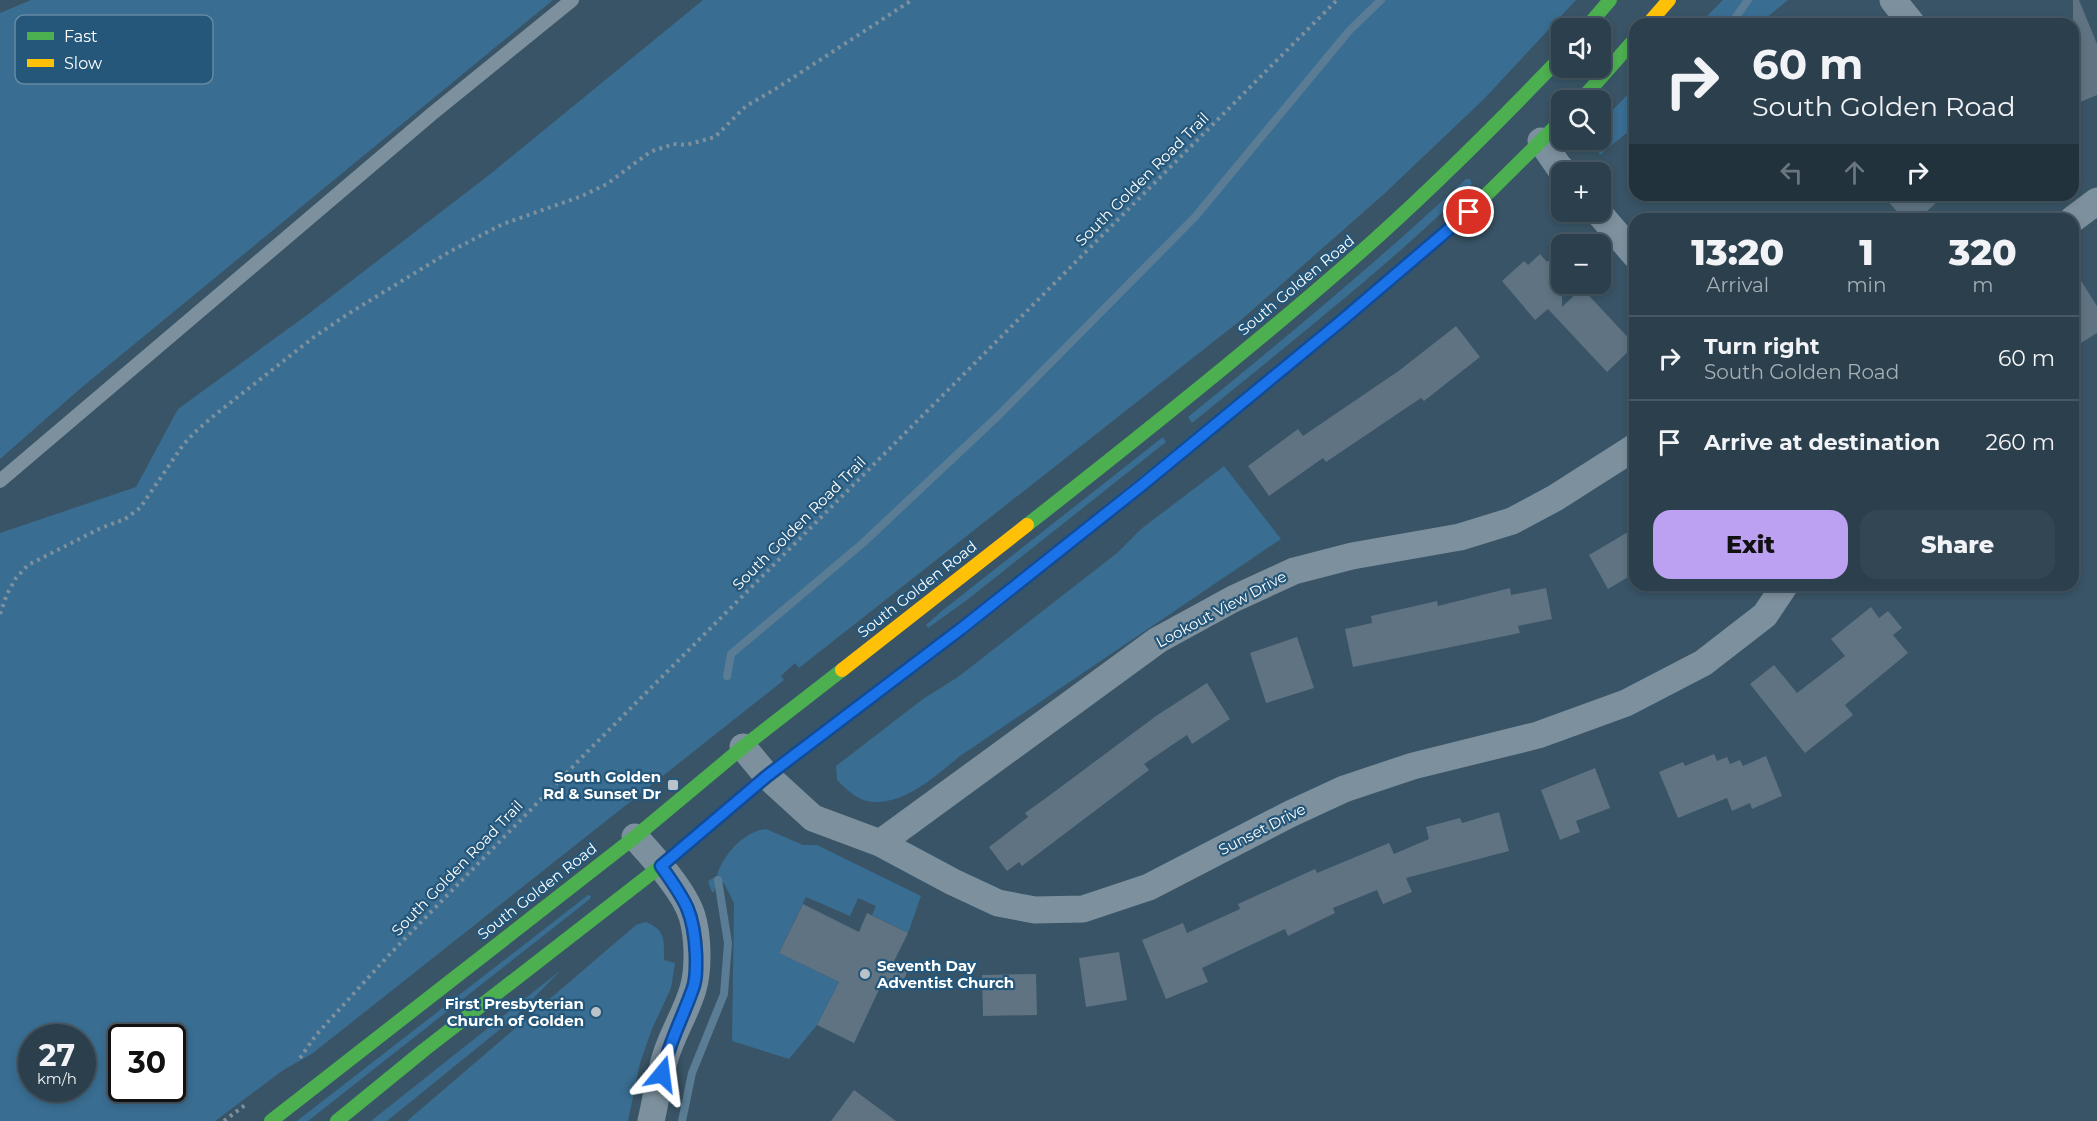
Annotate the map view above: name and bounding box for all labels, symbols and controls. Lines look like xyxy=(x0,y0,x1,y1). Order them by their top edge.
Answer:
legend xyxy=(15,15,213,84)
map controls xyxy=(1551,18,1611,294)
button: sound xyxy=(1551,18,1611,78)
text: Fast xyxy=(64,27,98,46)
text: 60 m xyxy=(1752,38,1863,90)
icon: right xyxy=(1653,42,1731,120)
text: Slow xyxy=(64,54,102,73)
button: search xyxy=(1551,90,1611,150)
text: South Golden Road xyxy=(1752,90,2016,123)
street label: South Golden Road Trail xyxy=(1071,108,1213,250)
icon: left xyxy=(1775,156,1808,189)
icon: ahead xyxy=(1838,156,1871,189)
icon: right xyxy=(1901,156,1934,189)
button: + xyxy=(1551,162,1611,222)
pin xyxy=(1443,186,1494,237)
icon: arrive xyxy=(1452,195,1485,228)
text: 13:20 xyxy=(1691,230,1784,274)
text: 1 xyxy=(1859,230,1874,274)
text: 320 xyxy=(1949,230,2017,274)
street label: South Golden Road xyxy=(1234,231,1358,339)
button: − xyxy=(1551,234,1611,294)
text: Arrival xyxy=(1706,273,1769,297)
text: min xyxy=(1846,273,1887,297)
text: m xyxy=(1972,273,1993,297)
text: Turn right xyxy=(1704,333,1819,360)
icon: right xyxy=(1653,342,1686,375)
text: 60 m xyxy=(1998,345,2055,372)
text: South Golden Road xyxy=(1704,360,1899,384)
icon: arrive xyxy=(1653,426,1686,459)
text: Arrive at destination xyxy=(1704,429,1940,456)
text: 260 m xyxy=(1985,429,2055,456)
street label: South Golden Road Trail xyxy=(728,452,870,594)
button: Exit xyxy=(1653,510,1848,579)
button: Share xyxy=(1860,510,2055,579)
street label: South Golden Road xyxy=(853,536,981,642)
street label: Lookout View Drive xyxy=(1152,567,1290,651)
place label: South Golden Rd & Sunset Dr xyxy=(543,767,662,803)
marker: South Golden Rd & Sunset Dr xyxy=(666,778,680,792)
street label: South Golden Road Trail xyxy=(387,796,527,940)
street label: Sunset Drive xyxy=(1215,799,1309,859)
street label: South Golden Road xyxy=(473,838,601,944)
place label: Seventh Day Adventist Church xyxy=(876,956,1014,992)
marker: Seventh Day Adventist Church xyxy=(858,967,872,981)
place label: First Presbyterian Church of Golden xyxy=(445,994,584,1030)
marker: First Presbyterian Church of Golden xyxy=(589,1005,603,1019)
speed limit sign: 30 xyxy=(108,1024,186,1102)
text: 27 xyxy=(39,1037,75,1074)
position arrow xyxy=(630,1042,694,1106)
text: km/h xyxy=(37,1069,77,1088)

